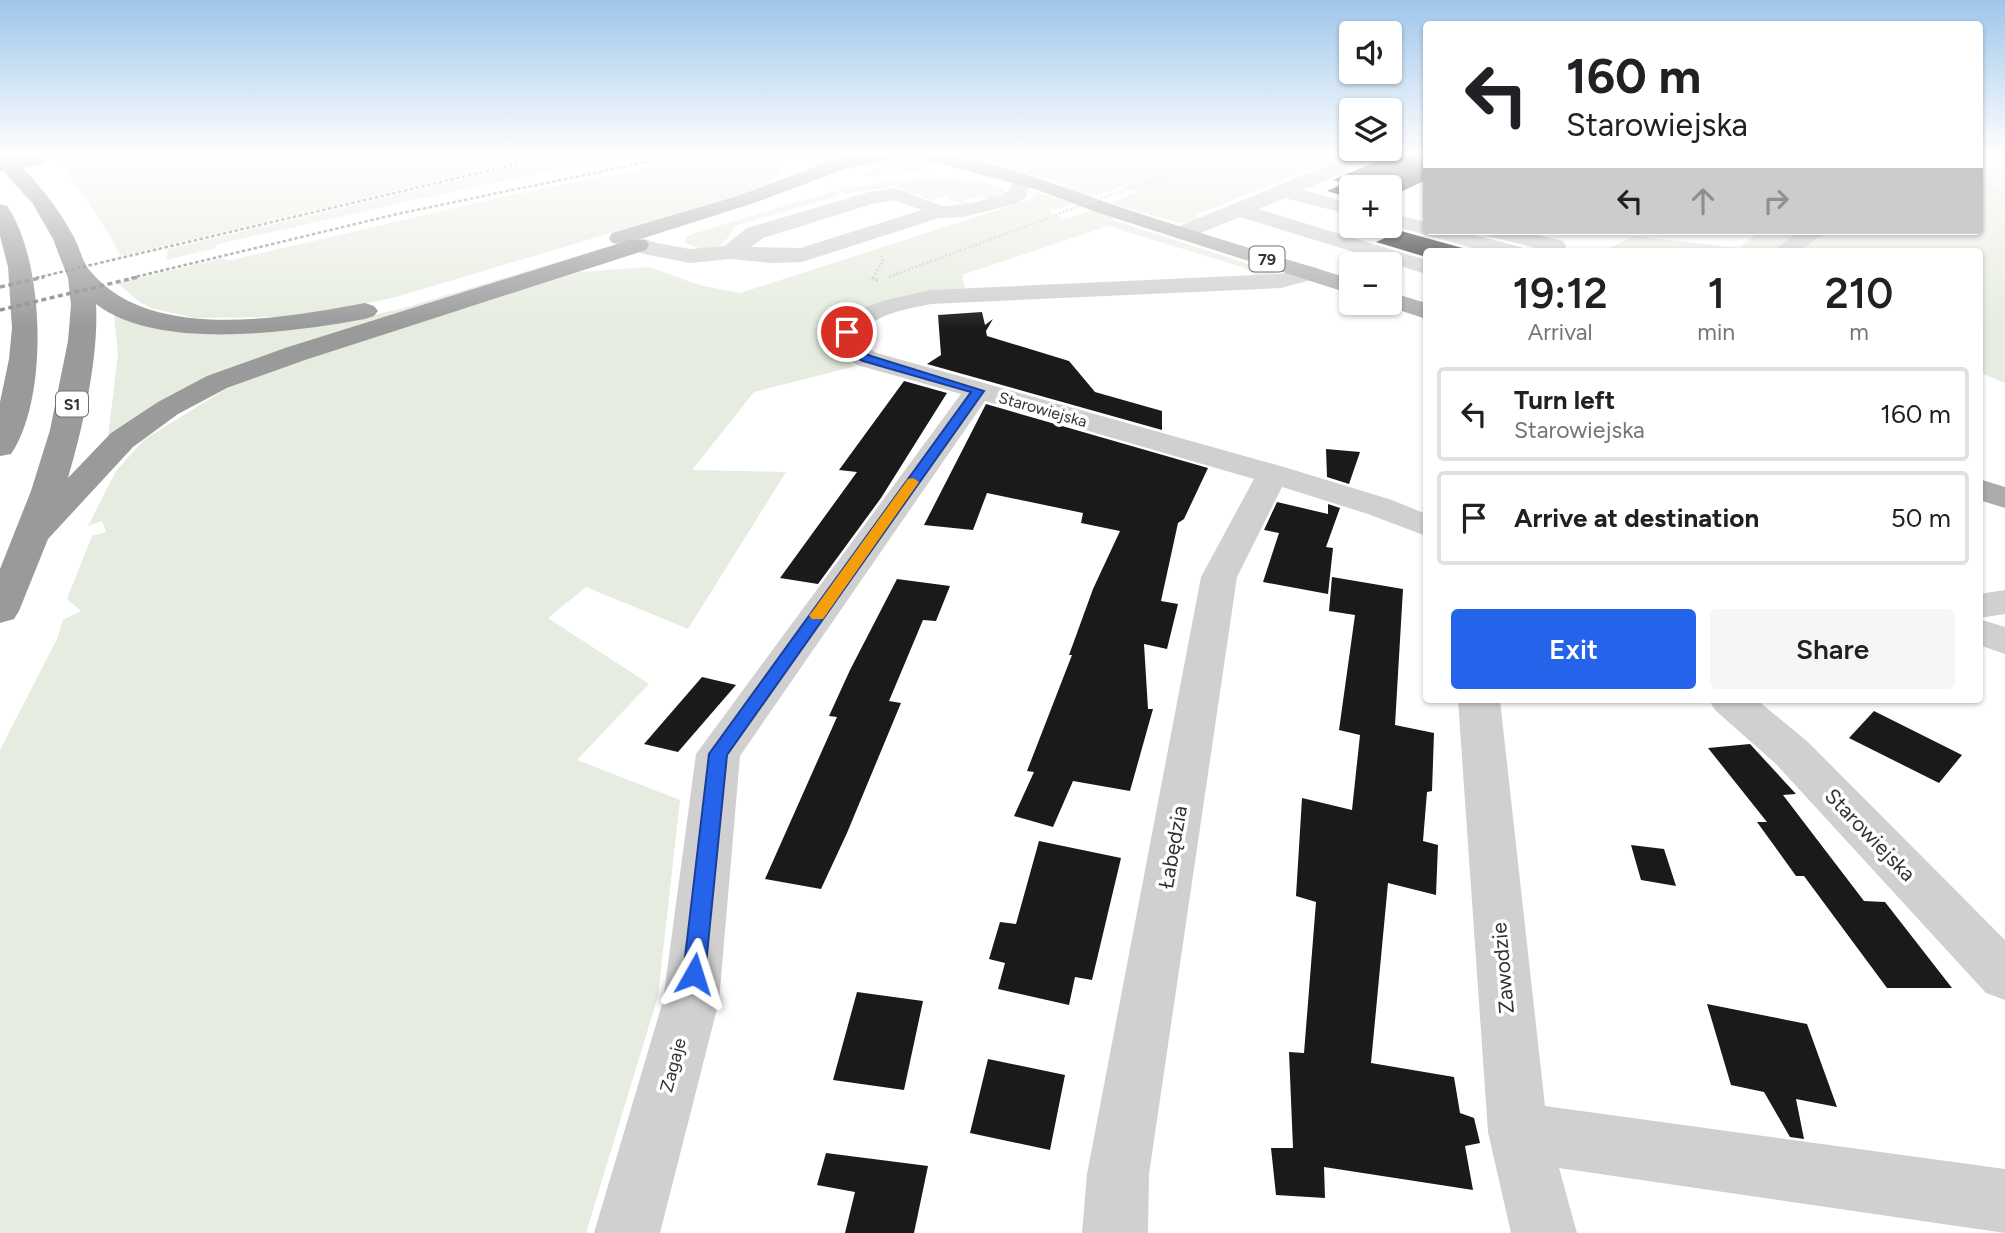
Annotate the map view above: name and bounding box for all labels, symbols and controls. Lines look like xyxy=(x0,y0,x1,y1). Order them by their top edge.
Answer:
map controls xyxy=(1339,21,1402,315)
button: sound xyxy=(1339,21,1402,84)
text: 160 m xyxy=(1566,46,1701,105)
icon: left xyxy=(1451,49,1542,140)
button: layers xyxy=(1339,98,1402,161)
text: Starowiejska xyxy=(1566,106,1748,144)
button: + xyxy=(1339,175,1402,238)
icon: left xyxy=(1611,182,1649,220)
icon: ahead xyxy=(1684,182,1722,220)
icon: right xyxy=(1757,182,1795,220)
road number: 79 xyxy=(1250,246,1284,272)
button: − xyxy=(1339,252,1402,315)
text: 19:12 xyxy=(1513,268,1608,319)
text: 1 xyxy=(1707,268,1725,319)
text: 210 xyxy=(1825,268,1893,319)
pin xyxy=(817,302,877,362)
icon: arrive xyxy=(828,313,866,351)
text: Arrival xyxy=(1528,318,1593,346)
text: min xyxy=(1697,318,1735,346)
text: m xyxy=(1849,318,1869,346)
text: Turn left xyxy=(1514,384,1615,416)
street label: Starowiejska xyxy=(997,388,1089,431)
road number: S1 xyxy=(56,392,88,416)
icon: left xyxy=(1455,395,1493,433)
text: 160 m xyxy=(1880,398,1951,430)
text: Starowiejska xyxy=(1514,416,1645,444)
icon: arrive xyxy=(1455,499,1493,537)
text: Arrive at destination xyxy=(1514,502,1759,534)
text: 50 m xyxy=(1891,502,1951,534)
button: Exit xyxy=(1451,609,1696,689)
button: Share xyxy=(1710,609,1955,689)
street label: Starowiejska xyxy=(1820,783,1921,886)
street label: Łabędzia xyxy=(1153,804,1192,890)
street label: Zawodzie xyxy=(1486,921,1519,1015)
position arrow xyxy=(657,937,731,1011)
street label: Zagaje xyxy=(655,1035,691,1094)

